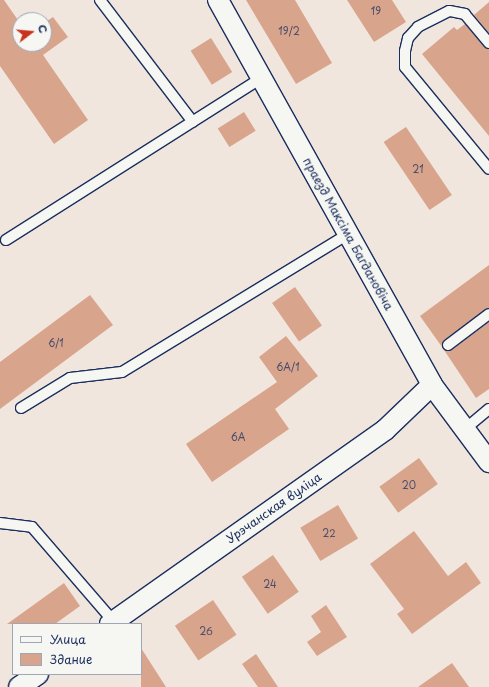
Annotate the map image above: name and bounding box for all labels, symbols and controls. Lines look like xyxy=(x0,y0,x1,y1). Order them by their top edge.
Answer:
house number: 19 xyxy=(371,5,381,17)
north arrow xyxy=(12,12,52,52)
text: С xyxy=(34,23,52,35)
house number: 19/2 xyxy=(278,25,300,37)
street label: праезд Максіма Багдановіча xyxy=(300,155,396,313)
house number: 21 xyxy=(412,163,424,175)
house number: 6/1 xyxy=(48,337,64,349)
house number: 6А/1 xyxy=(276,361,300,373)
house number: 6А xyxy=(231,431,245,443)
street label: Урэчанская вуліца xyxy=(224,470,324,546)
house number: 20 xyxy=(402,479,416,491)
house number: 22 xyxy=(322,527,336,539)
house number: 24 xyxy=(263,578,277,590)
legend xyxy=(12,623,142,675)
house number: 26 xyxy=(199,625,213,637)
text: Улица xyxy=(50,630,86,648)
text: Здание xyxy=(50,650,92,668)

